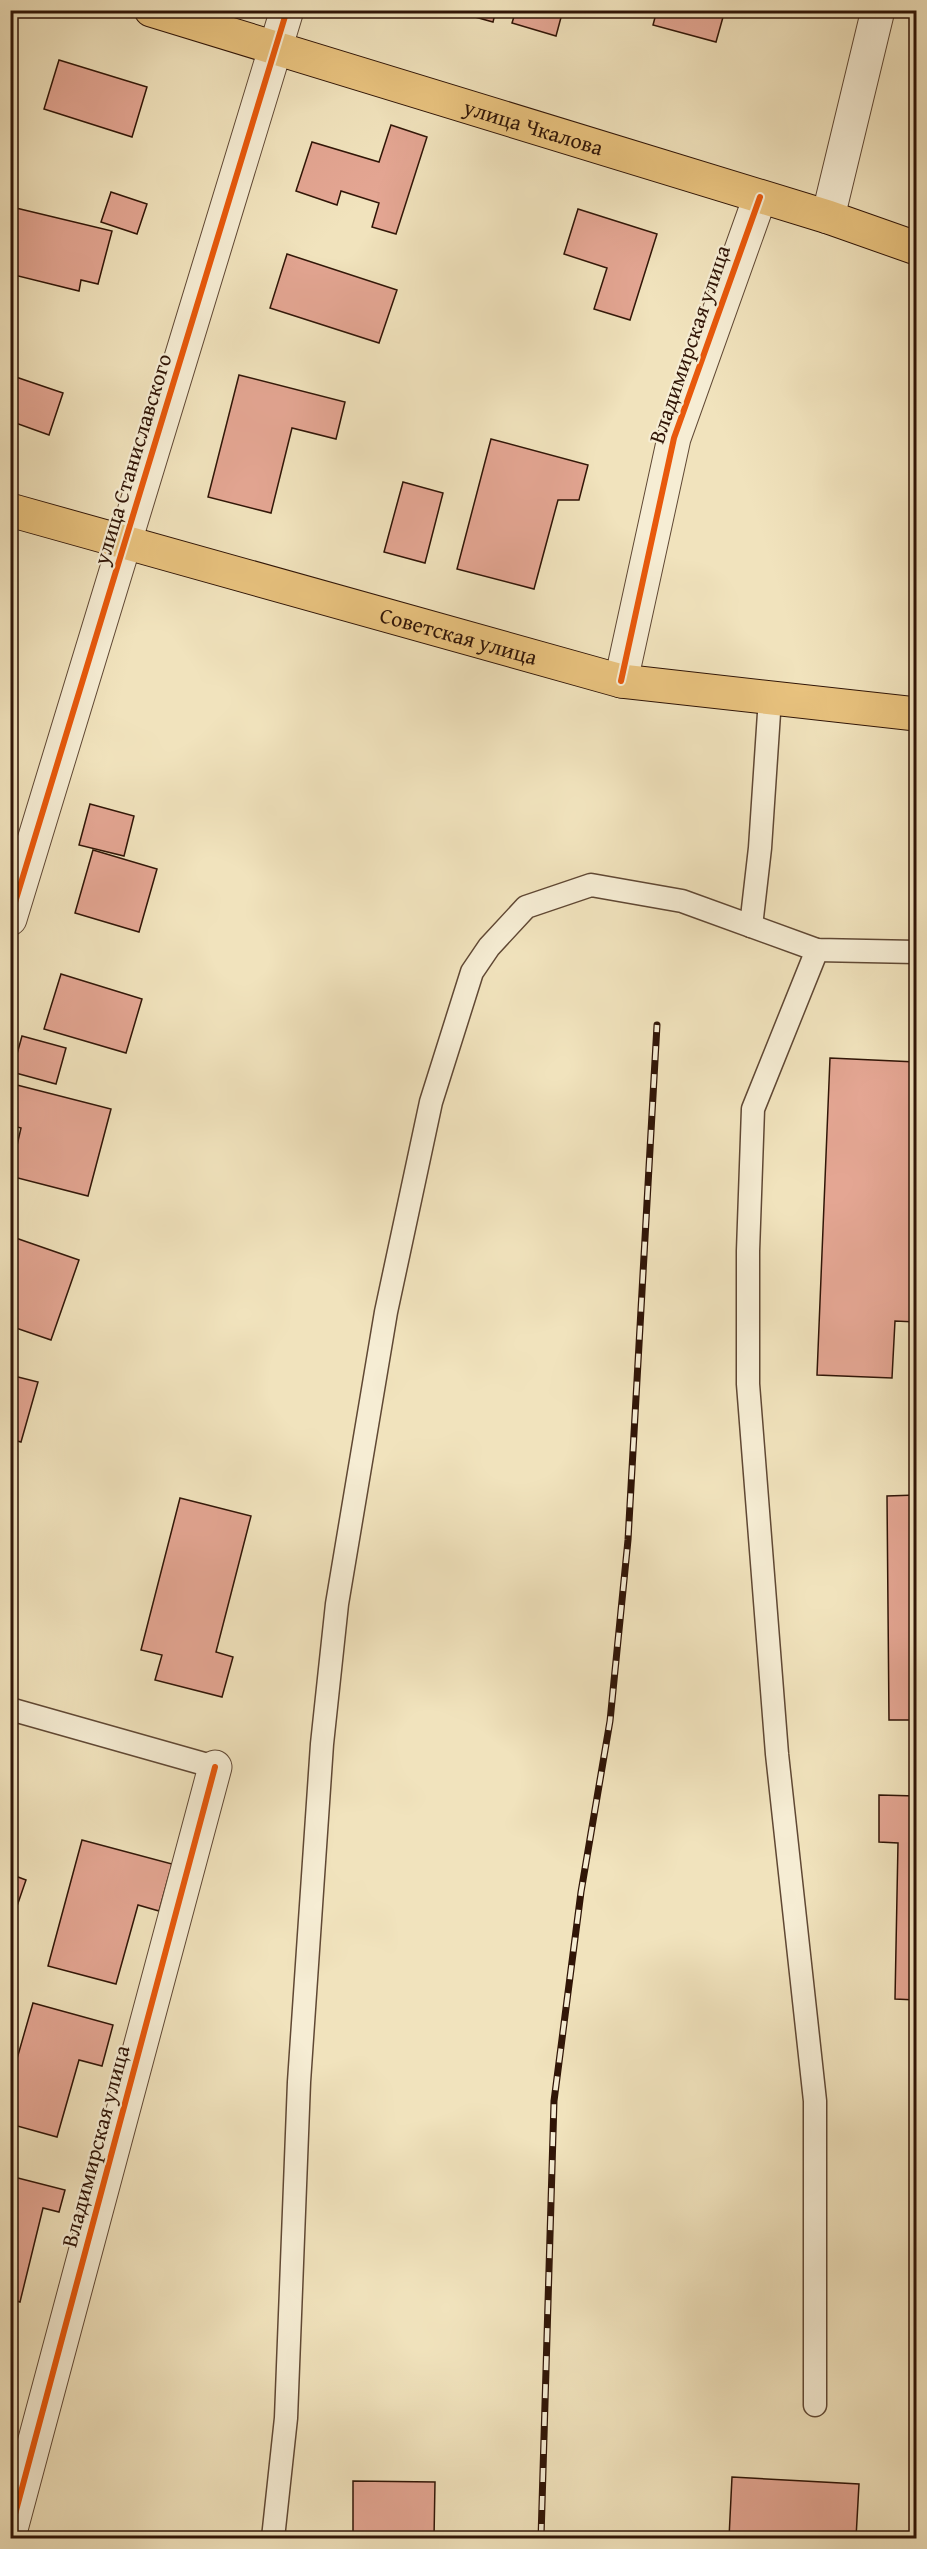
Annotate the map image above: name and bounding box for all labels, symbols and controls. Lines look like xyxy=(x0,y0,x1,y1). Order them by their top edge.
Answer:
street label: улица Чкалова xyxy=(459,90,608,164)
street label: Владимирская улица xyxy=(640,240,738,447)
street label: улица Станиславского xyxy=(84,350,179,569)
street label: Советская улица xyxy=(376,598,542,673)
street label: Владимирская улица xyxy=(53,2041,137,2251)

